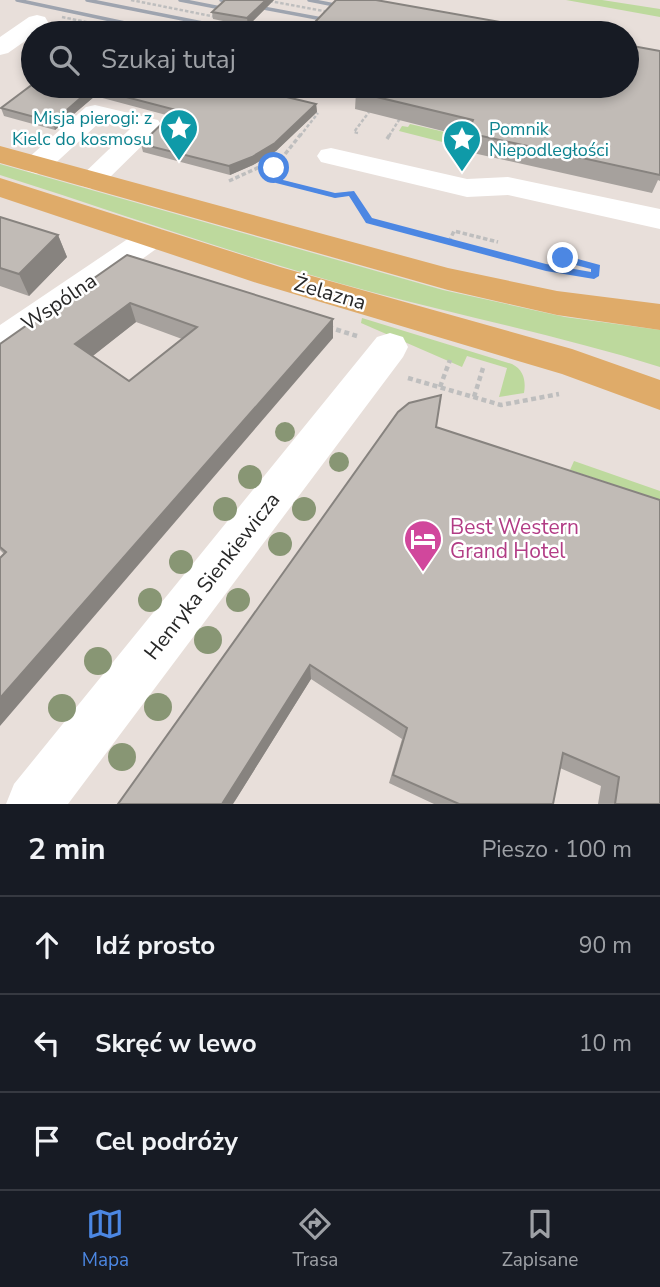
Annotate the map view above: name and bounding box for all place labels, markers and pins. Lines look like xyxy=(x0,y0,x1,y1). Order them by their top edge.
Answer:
place label: Misja pierogi: z Kielc do kosmosu xyxy=(12,106,152,151)
place icon: Misja pierogi: z Kielc do kosmosu xyxy=(158,107,200,162)
place label: Pomnik Niepodległości xyxy=(489,117,609,162)
place icon: Pomnik Niepodległości xyxy=(441,118,483,173)
place label: Best Western Grand Hotel xyxy=(450,513,579,565)
hotel icon: Best Western Grand Hotel xyxy=(402,518,444,573)

